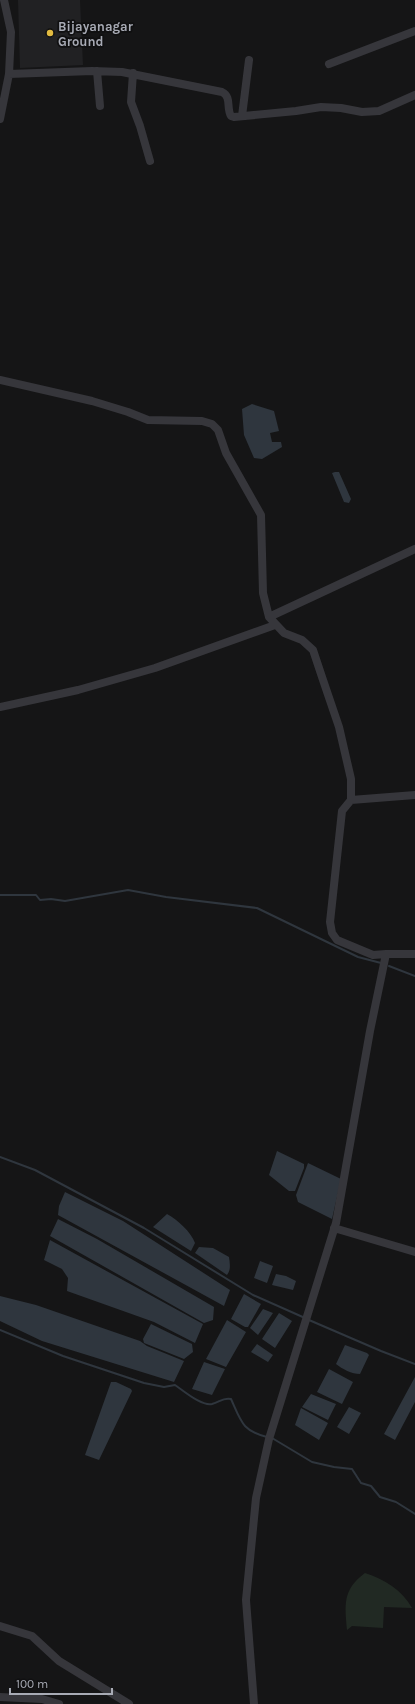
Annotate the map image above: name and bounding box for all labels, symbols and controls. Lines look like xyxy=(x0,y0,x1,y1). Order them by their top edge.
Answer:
place label: Bijayanagar Ground xyxy=(58,19,134,49)
marker: Bijayanagar Ground xyxy=(45,28,55,38)
scale bar xyxy=(10,1670,112,1696)
text: 100 m xyxy=(16,1677,48,1691)

